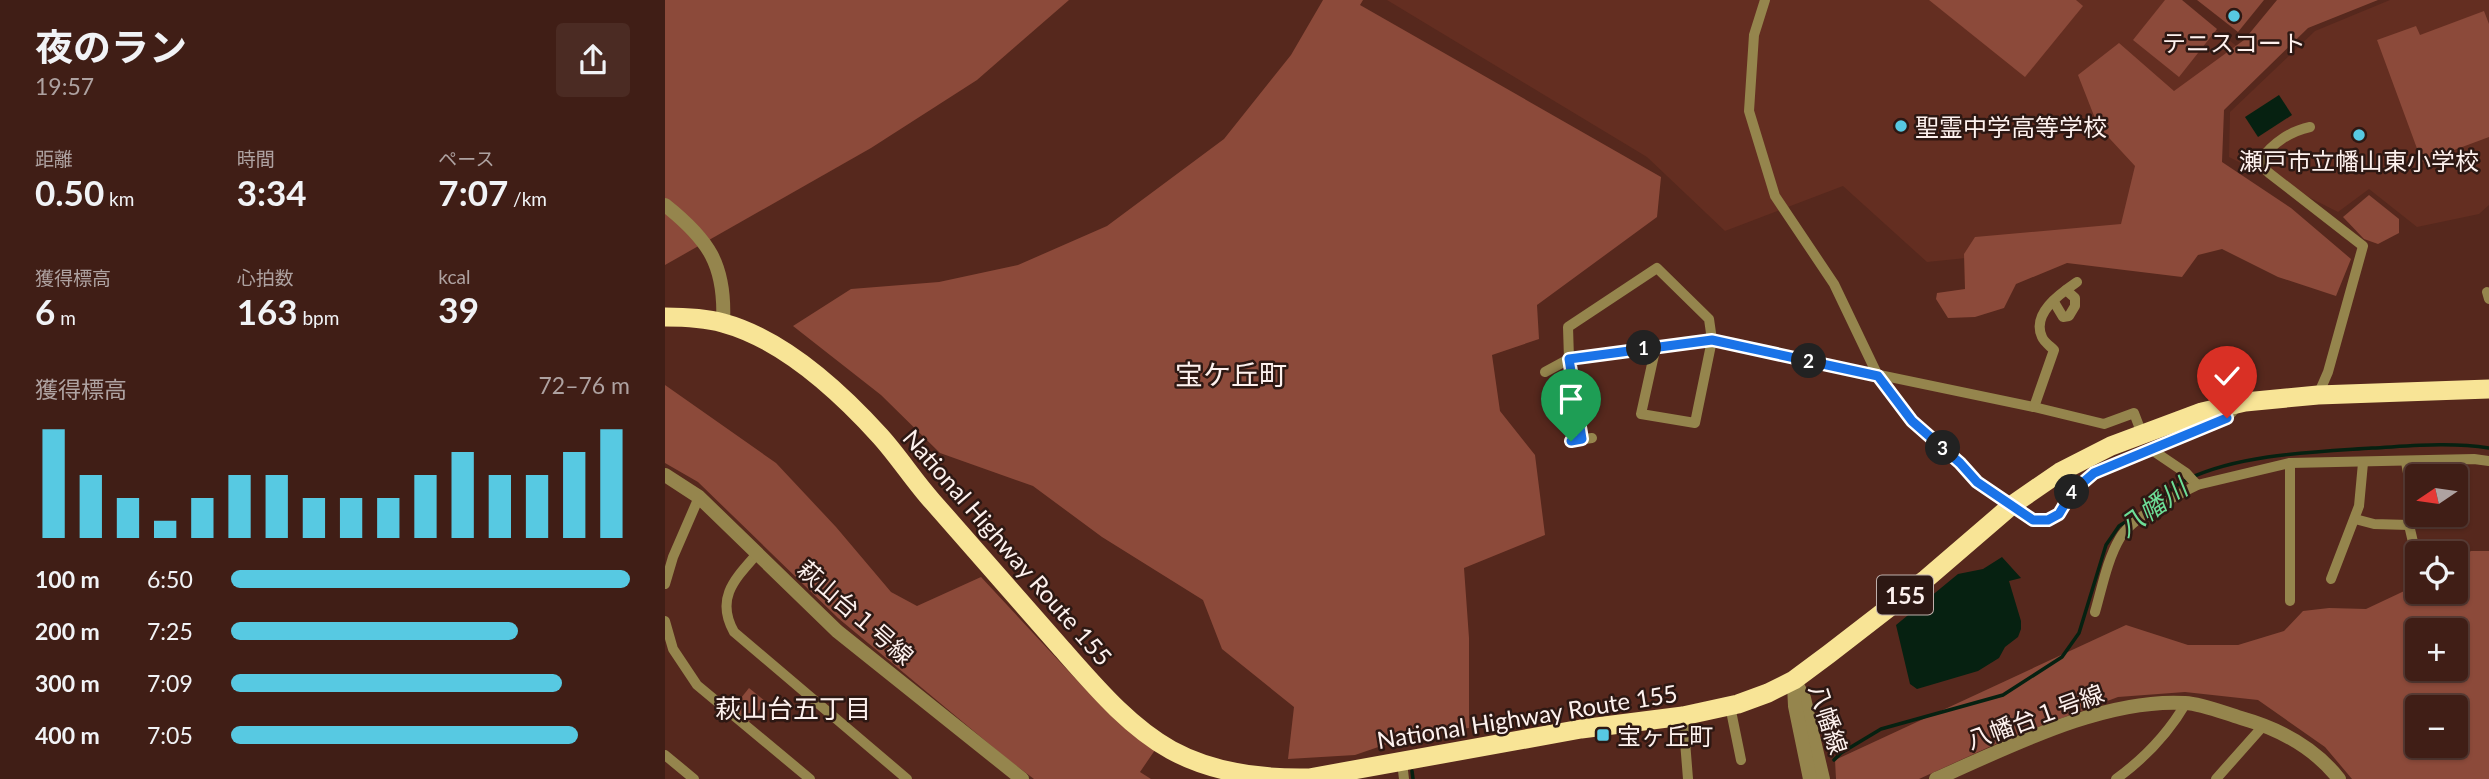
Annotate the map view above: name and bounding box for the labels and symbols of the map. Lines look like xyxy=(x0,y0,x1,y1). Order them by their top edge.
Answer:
marker: テニスコート xyxy=(2226,8,2242,24)
place label: テニスコート xyxy=(2162,28,2306,57)
place label: 聖霊中学高等学校 xyxy=(1915,112,2107,141)
marker: 聖霊中学高等学校 xyxy=(1893,118,1909,134)
marker: 瀬戸市立幡山東小学校 xyxy=(2351,127,2367,143)
place label: 瀬戸市立幡山東小学校 xyxy=(2239,146,2479,175)
pin: 1 xyxy=(1627,330,1661,366)
pin: 2 xyxy=(1791,344,1827,378)
pin xyxy=(2197,346,2257,418)
district label: 宝ケ丘町 xyxy=(1175,357,1287,391)
pin xyxy=(1541,369,1601,441)
street label: National Highway Route 155 xyxy=(897,423,1119,671)
pin: 3 xyxy=(1925,430,1961,466)
north arrow xyxy=(2405,464,2467,527)
water label: 八幡川 xyxy=(2111,469,2195,543)
pin: 4 xyxy=(2055,475,2089,510)
street label: 萩山台１号線 xyxy=(792,554,920,670)
road number: 155 xyxy=(1877,576,1933,614)
street label: National Highway Route 155 xyxy=(1375,678,1679,754)
street label: 八幡台１号線 xyxy=(1962,678,2108,754)
street label: 八幡線 xyxy=(1804,680,1854,758)
district label: 萩山台五丁目 xyxy=(715,692,871,724)
place label: 宝ヶ丘町 xyxy=(1617,721,1713,750)
marker: 宝ヶ丘町 xyxy=(1595,727,1611,743)

